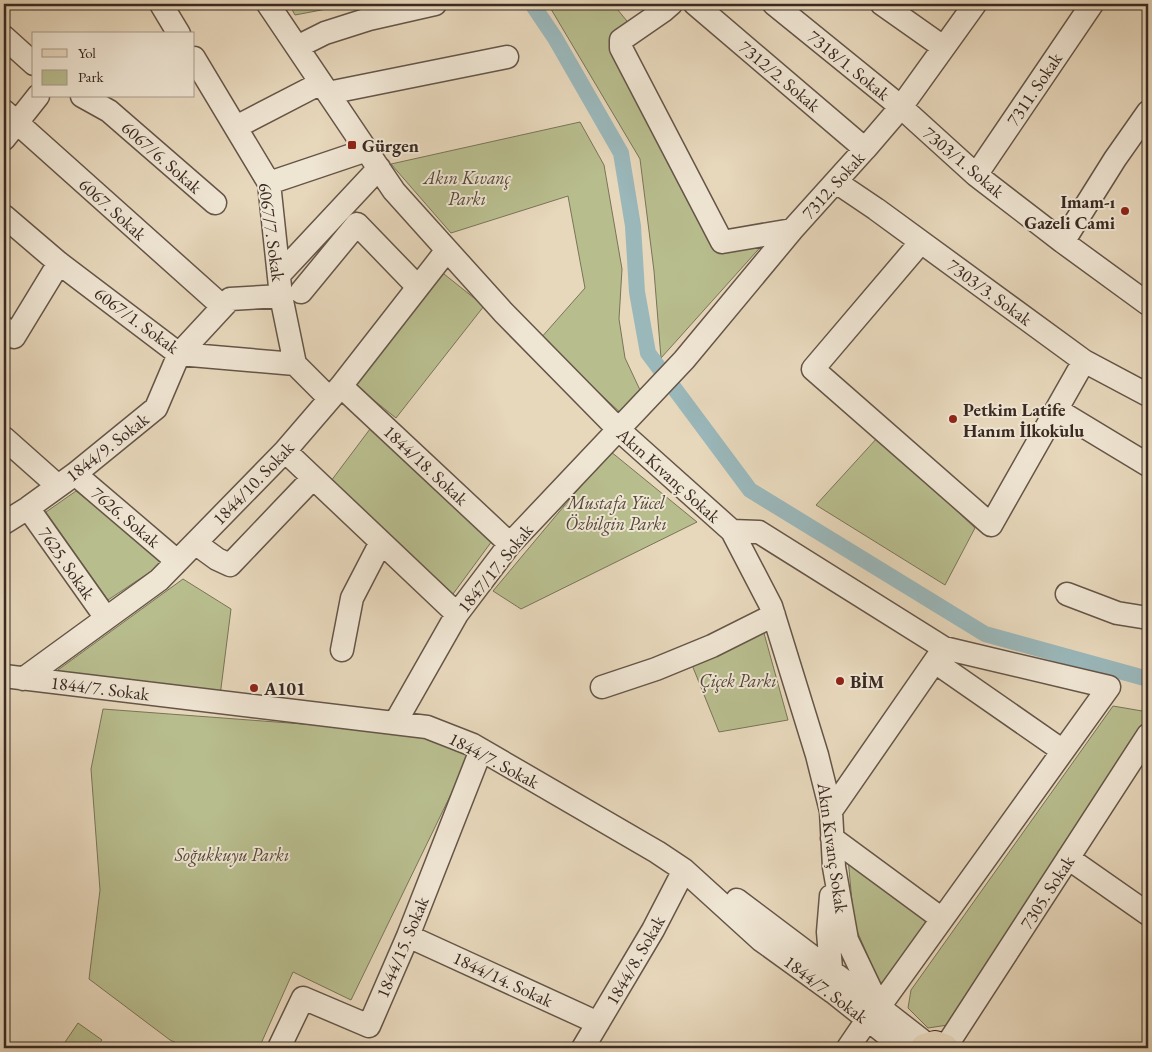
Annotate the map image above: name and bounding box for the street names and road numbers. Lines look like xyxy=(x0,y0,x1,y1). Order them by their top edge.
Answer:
street label: 7318/1. Sokak xyxy=(803,25,895,106)
street label: 7312/2. Sokak xyxy=(735,35,826,117)
street label: 7311. Sokak xyxy=(1001,48,1067,130)
street label: 6067/6. Sokak xyxy=(117,116,207,199)
street label: 7303/1. Sokak xyxy=(919,121,1010,203)
street label: 7312. Sokak xyxy=(797,146,870,224)
street label: 6067. Sokak xyxy=(74,173,152,246)
street label: 6067/7. Sokak xyxy=(254,181,290,283)
street label: 7303/3. Sokak xyxy=(943,254,1037,331)
street label: 6067/1. Sokak xyxy=(90,282,184,359)
street label: 1844/9. Sokak xyxy=(61,407,154,487)
street label: 1844/18. Sokak xyxy=(379,420,474,511)
street label: Akın Kıvanç Sokak xyxy=(612,422,726,528)
street label: 1844/10. Sokak xyxy=(207,436,299,530)
street label: 7626. Sokak xyxy=(87,481,166,553)
street label: 1847/17. Sokak xyxy=(452,518,538,617)
street label: 7625. Sokak xyxy=(34,522,101,604)
street label: 1844/7. Sokak xyxy=(49,671,151,706)
street label: 1844/7. Sokak xyxy=(445,727,544,794)
street label: Akın Kıvanç Sokak xyxy=(812,780,854,915)
street label: 7305. Sokak xyxy=(1015,850,1080,933)
street label: 1844/15. Sokak xyxy=(370,892,434,1001)
street label: 1844/8. Sokak xyxy=(600,911,670,1009)
street label: 1844/14. Sokak xyxy=(449,946,557,1012)
street label: 1844/7. Sokak xyxy=(779,950,873,1028)

